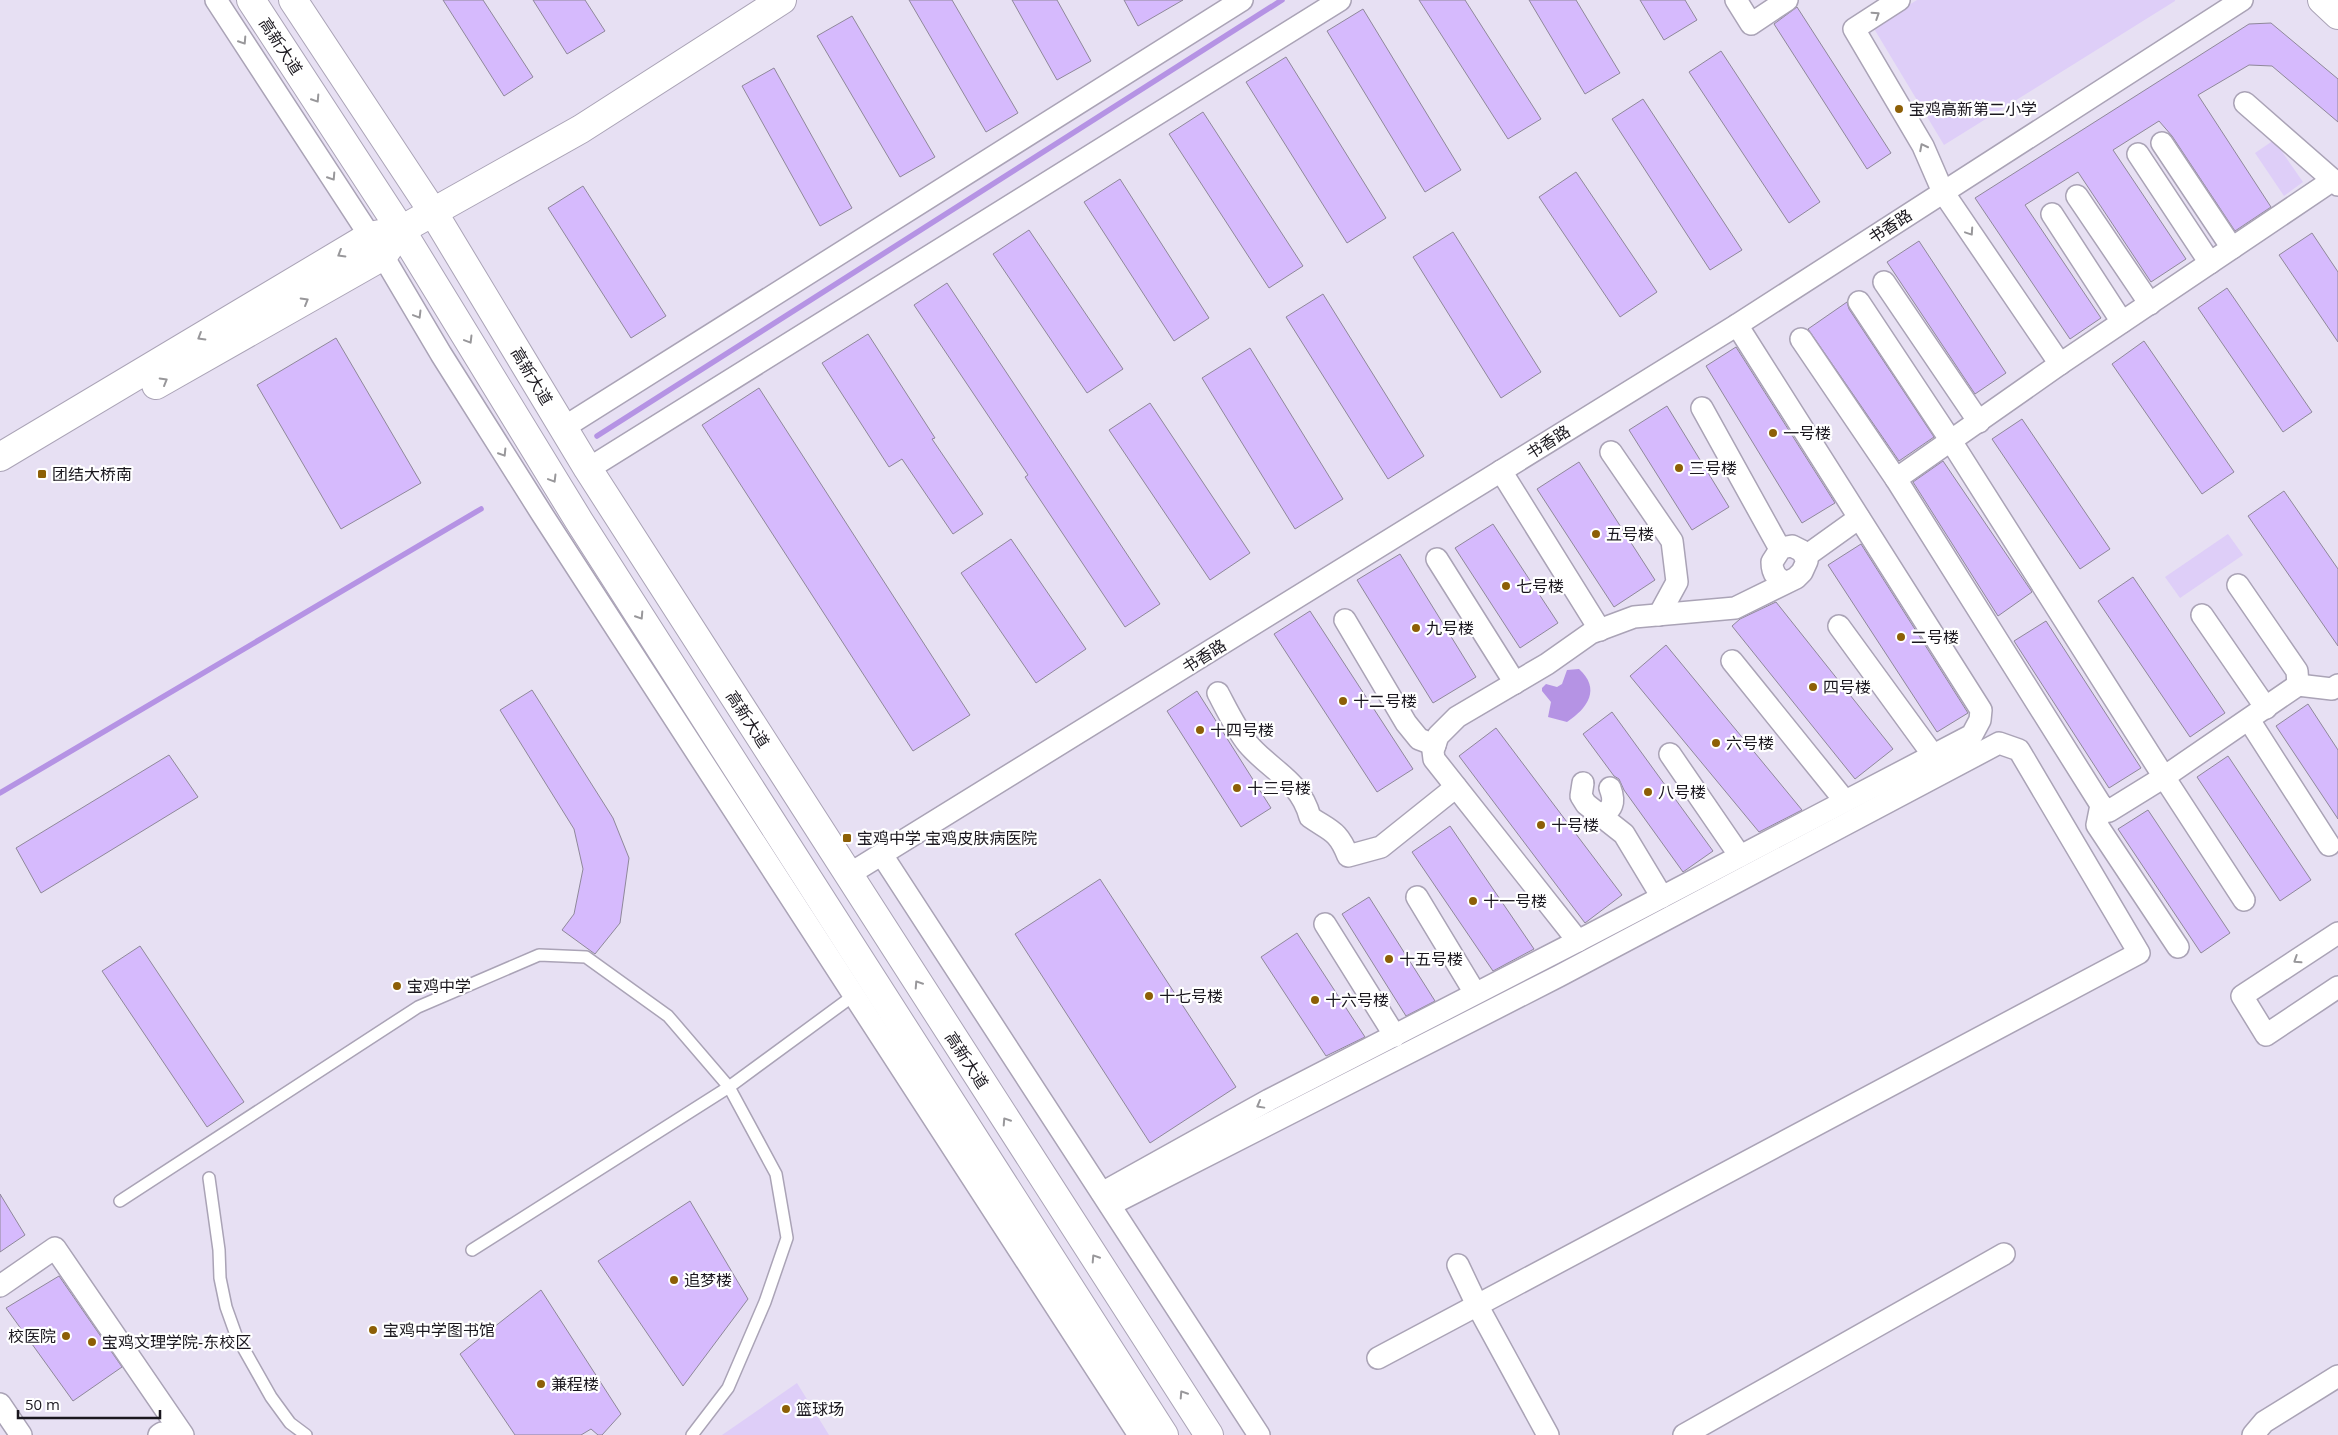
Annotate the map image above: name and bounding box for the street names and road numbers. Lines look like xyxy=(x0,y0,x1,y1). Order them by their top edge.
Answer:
street label: 高新大道 xyxy=(254,13,308,79)
street label: 书香路 xyxy=(1864,204,1916,248)
street label: 高新大道 xyxy=(506,343,558,409)
street label: 书香路 xyxy=(1522,420,1574,464)
street label: 书香路 xyxy=(1178,634,1230,678)
street label: 高新大道 xyxy=(721,686,775,752)
street label: 高新大道 xyxy=(940,1027,994,1093)

